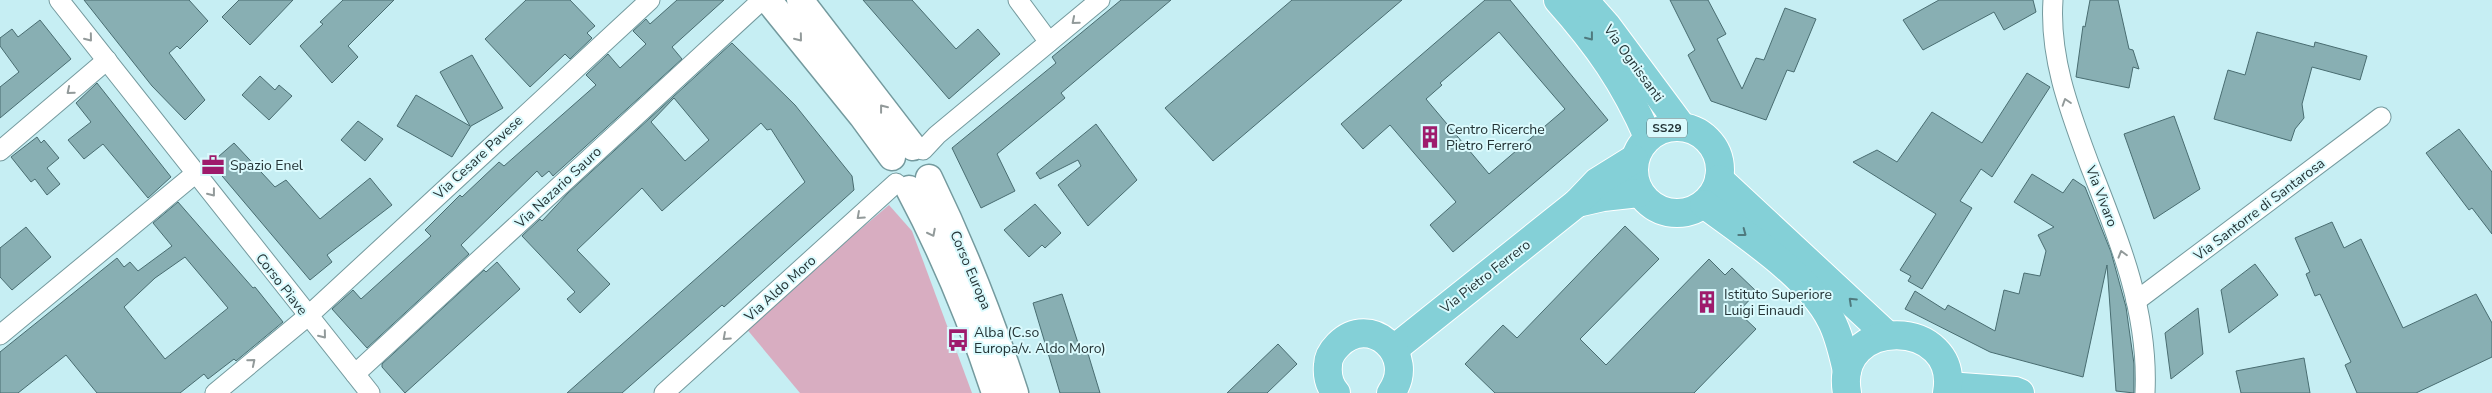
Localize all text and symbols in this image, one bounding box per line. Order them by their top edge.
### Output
one-way arrow [1071,15,1080,24]
street label: Via Ognissanti [1599,20,1668,106]
one-way arrow [1584,31,1593,41]
one-way arrow [84,32,92,41]
one-way arrow [794,32,802,41]
one-way arrow [67,86,76,95]
one-way arrow [2062,98,2072,107]
one-way arrow [880,104,889,114]
street label: Via Cesare Pavese [429,111,527,204]
road number: SS29 [1647,119,1687,138]
place label: Centro Ricerche Pietro Ferrero [1446,120,1545,155]
building icon: Centro Ricerche Pietro Ferrero [1417,124,1443,150]
street label: Via Nazario Sauro [510,142,606,233]
office icon: Spazio Enel [200,152,226,178]
street label: Via Santorre di Santarosa [2189,154,2329,266]
place label: Spazio Enel [230,156,304,175]
street label: Via Vivaro [2081,162,2122,230]
one-way arrow [206,187,214,196]
one-way arrow [856,210,865,219]
one-way arrow [926,227,936,236]
street label: Corso Europa [945,228,996,313]
one-way arrow [1737,228,1746,236]
street label: Via Pietro Ferrero [1435,235,1535,318]
street label: Corso Piave [251,249,312,319]
street label: Via Aldo Moro [740,251,820,326]
one-way arrow [2118,251,2128,259]
place label: Istituto Superiore Luigi Einaudi [1724,285,1832,320]
building icon: Istituto Superiore Luigi Einaudi [1694,289,1720,315]
one-way arrow [1848,298,1857,307]
place label: Alba (C.so Europa/v. Aldo Moro) [974,323,1106,358]
bus stop icon: Alba (C.so Europa/v. Aldo Moro) [945,327,971,353]
one-way arrow [317,329,326,338]
one-way arrow [723,331,732,340]
one-way arrow [247,358,256,367]

